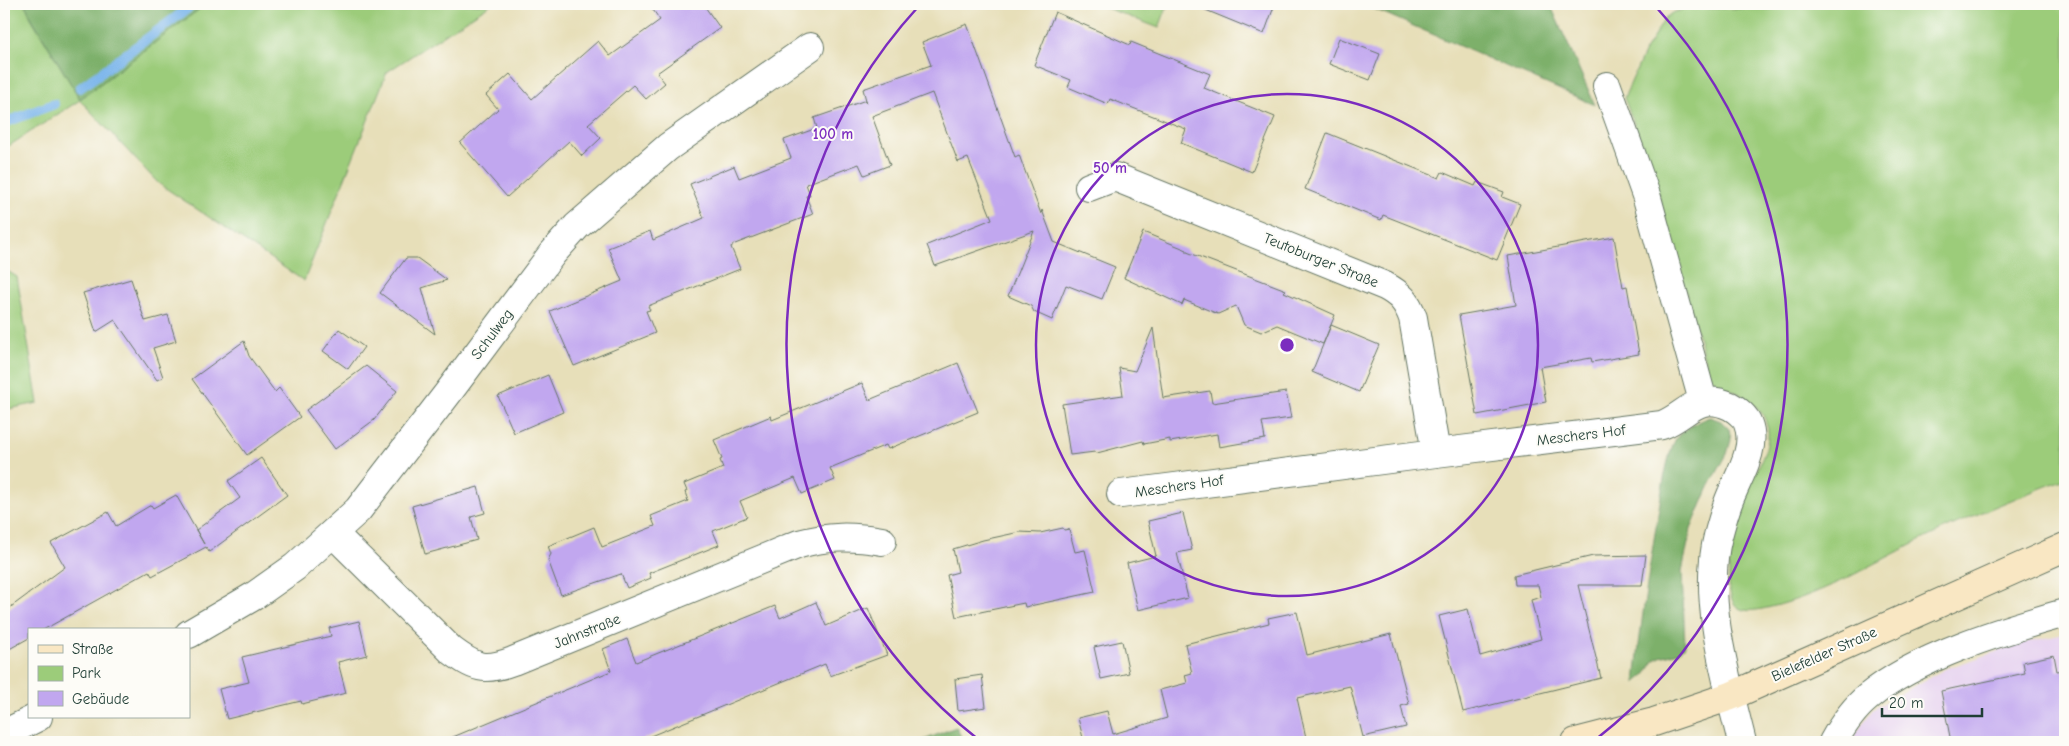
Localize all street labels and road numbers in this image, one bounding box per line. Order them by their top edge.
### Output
street label: Teutoburger Straße [1261,229,1382,291]
street label: Schulweg [467,305,517,363]
street label: Meschers Hof [1536,421,1627,449]
street label: Meschers Hof [1134,471,1225,501]
street label: Jahnstraße [551,609,623,653]
street label: Bielefelder Straße [1768,622,1880,685]

